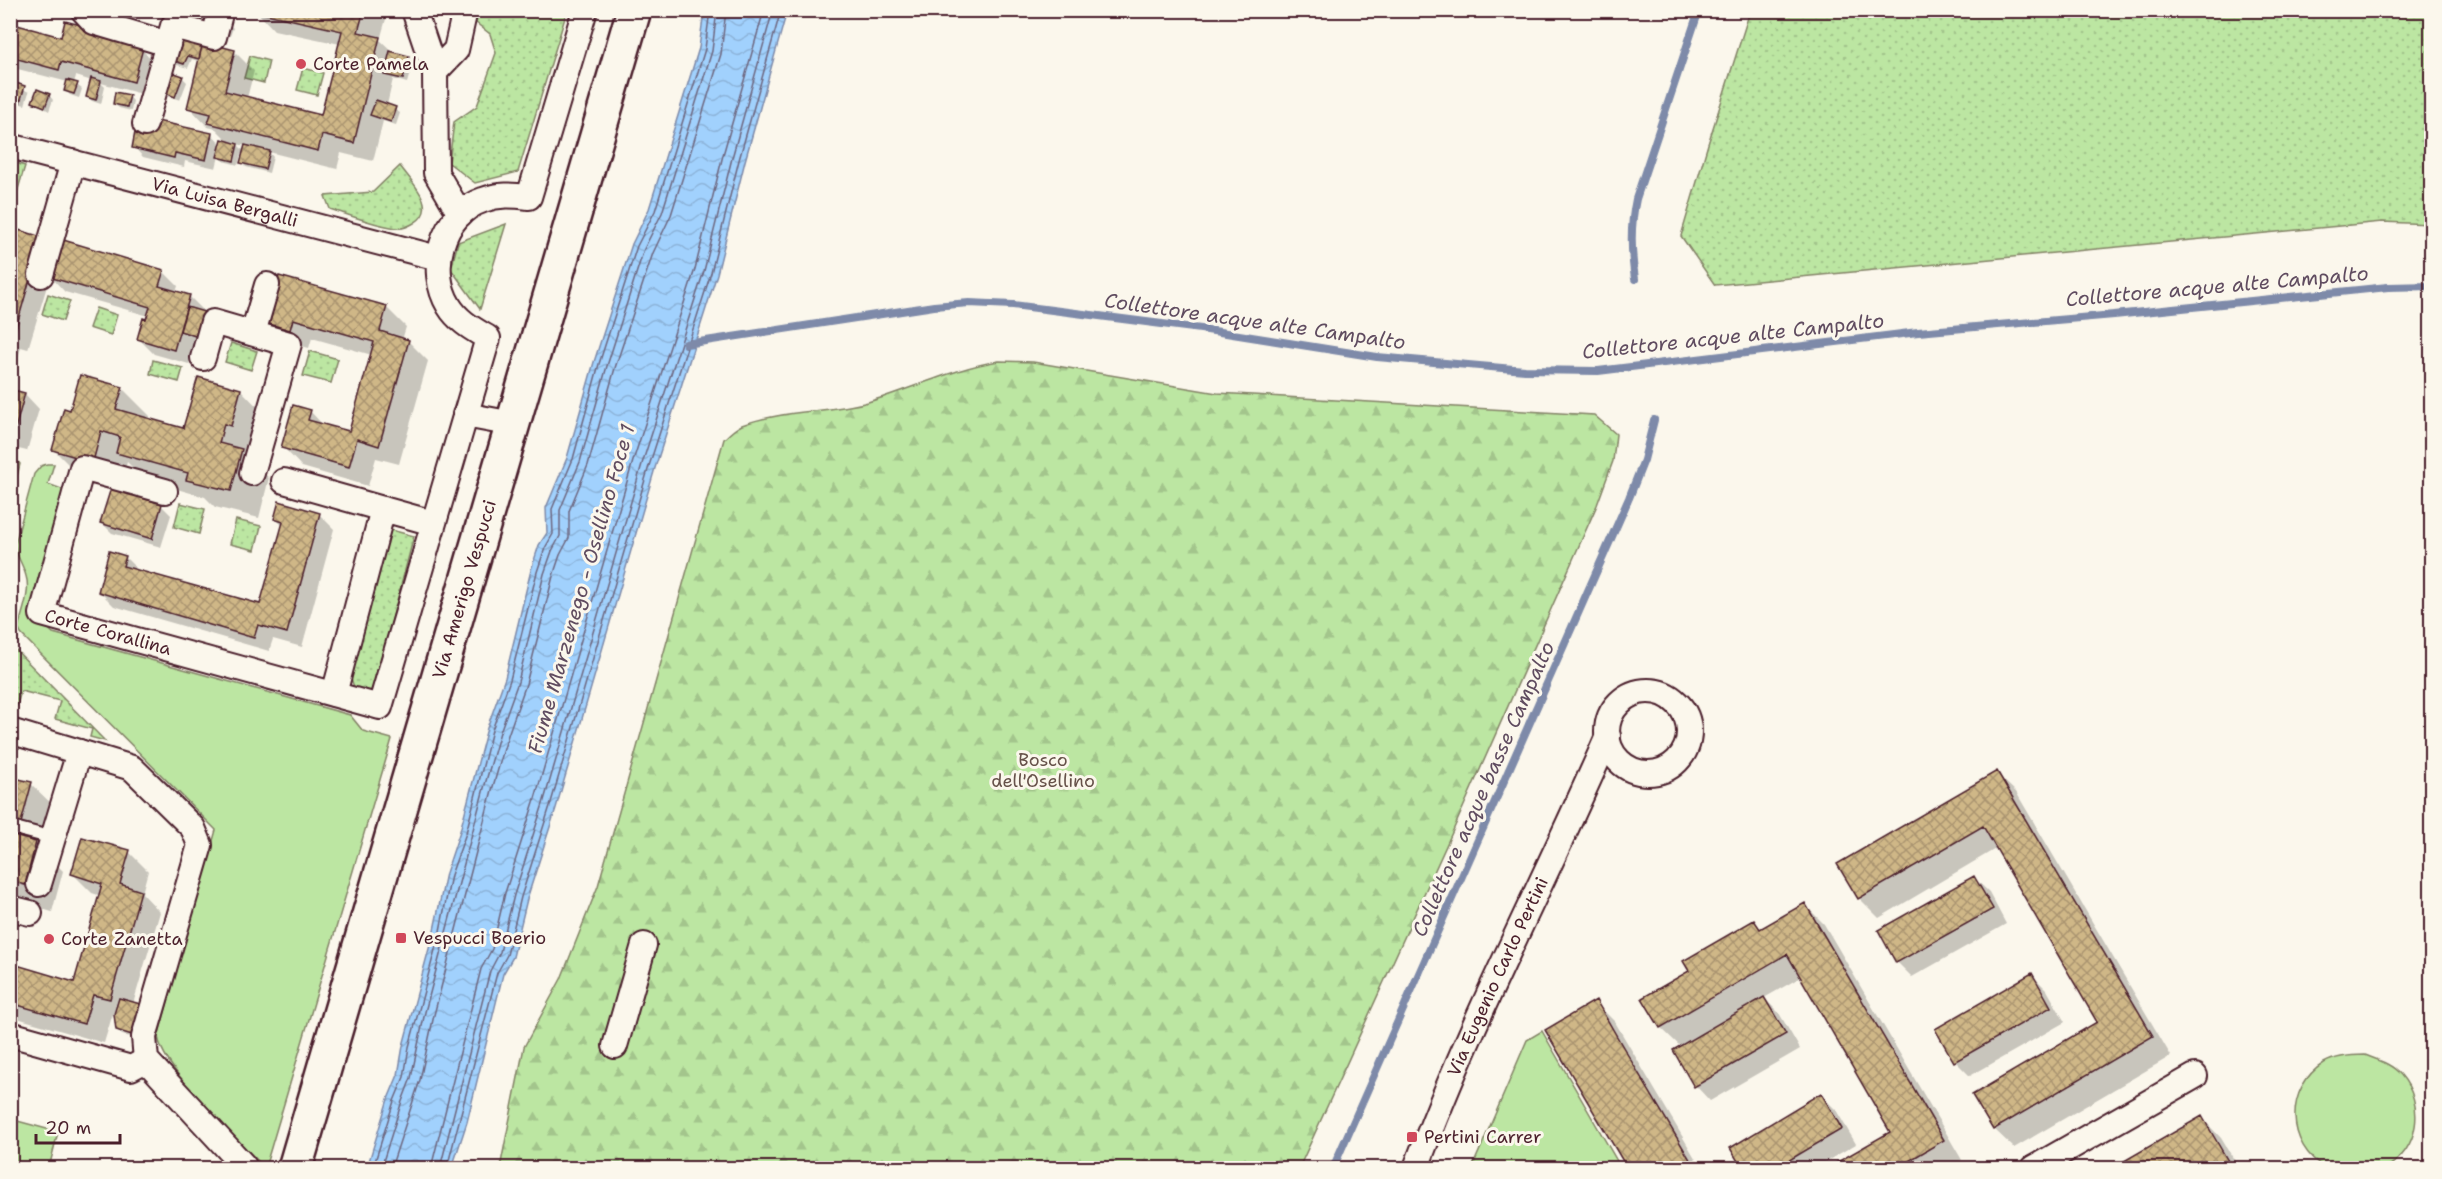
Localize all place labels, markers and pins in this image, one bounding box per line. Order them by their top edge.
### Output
place label: Corte Pamela [313,52,429,76]
marker: Corte Pamela [294,57,308,71]
place label: Vespucci Boerio [413,926,546,950]
place label: Corte Zanetta [61,927,183,951]
marker: Vespucci Boerio [394,931,408,945]
marker: Corte Zanetta [42,932,56,946]
place label: Pertini Carrer [1424,1125,1541,1149]
marker: Pertini Carrer [1405,1130,1419,1144]

